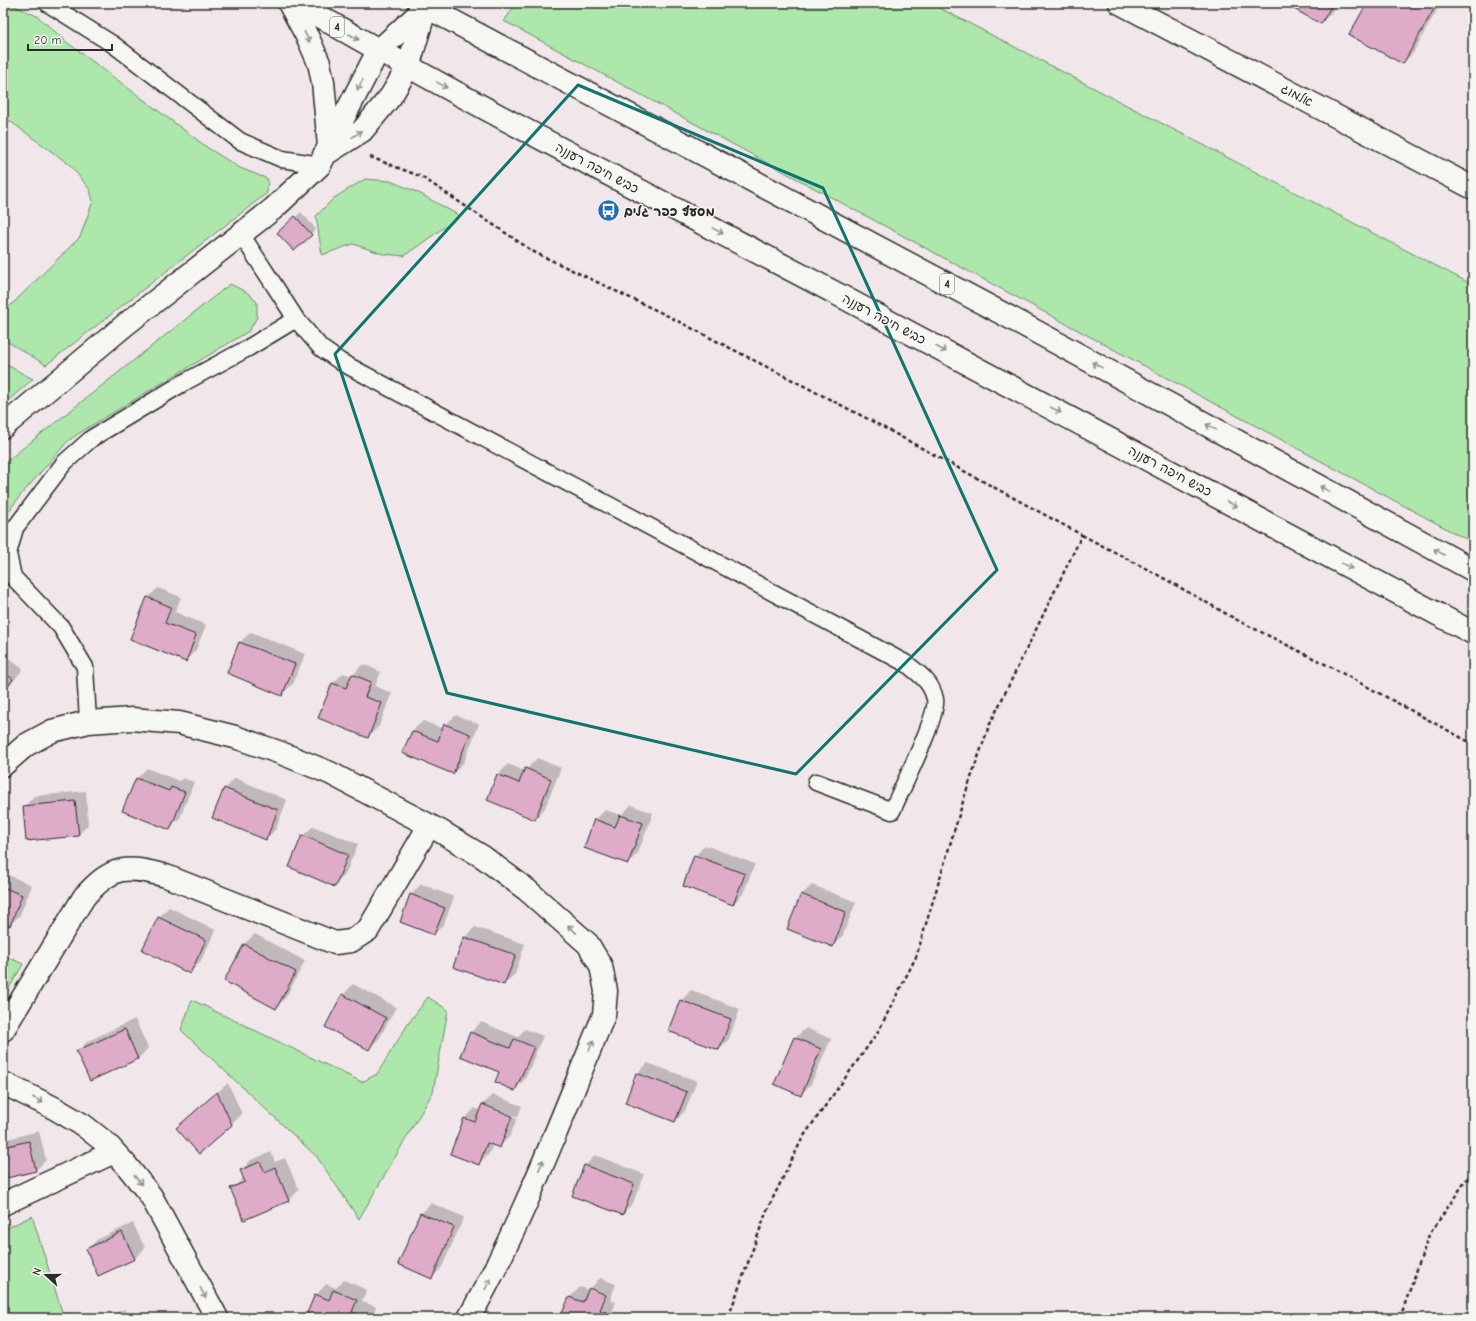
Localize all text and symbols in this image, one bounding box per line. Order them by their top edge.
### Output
road number: 4 [330,17,344,37]
scale bar [28,26,112,52]
one-way arrow [304,31,311,43]
text: 20 m [34,33,62,47]
one-way arrow [348,33,360,41]
one-way arrow [356,79,363,91]
street label: אלמוג [1279,80,1315,110]
one-way arrow [436,82,448,90]
one-way arrow [351,130,362,138]
street label: כביש חיפה רעננה [553,140,641,196]
bus stop icon: מסעף כפר גלים [596,198,622,224]
place label: מסעף כפר גלים [624,204,715,219]
one-way arrow [712,228,724,235]
road number: 4 [940,274,954,294]
street label: כביש חיפה רעננה [840,291,928,347]
one-way arrow [935,346,947,353]
one-way arrow [1091,360,1103,368]
one-way arrow [1050,407,1062,415]
one-way arrow [1205,423,1217,430]
street label: כביש חיפה רעננה [1126,443,1214,499]
one-way arrow [1319,485,1331,493]
one-way arrow [1226,501,1238,509]
one-way arrow [1433,547,1445,555]
one-way arrow [1341,562,1353,570]
one-way arrow [568,925,578,934]
one-way arrow [588,1040,596,1052]
one-way arrow [32,1097,44,1104]
one-way arrow [538,1160,546,1172]
one-way arrow [134,1175,143,1186]
north arrow [26,1255,66,1295]
text: N [30,1266,44,1277]
one-way arrow [485,1278,492,1290]
one-way arrow [200,1287,207,1299]

